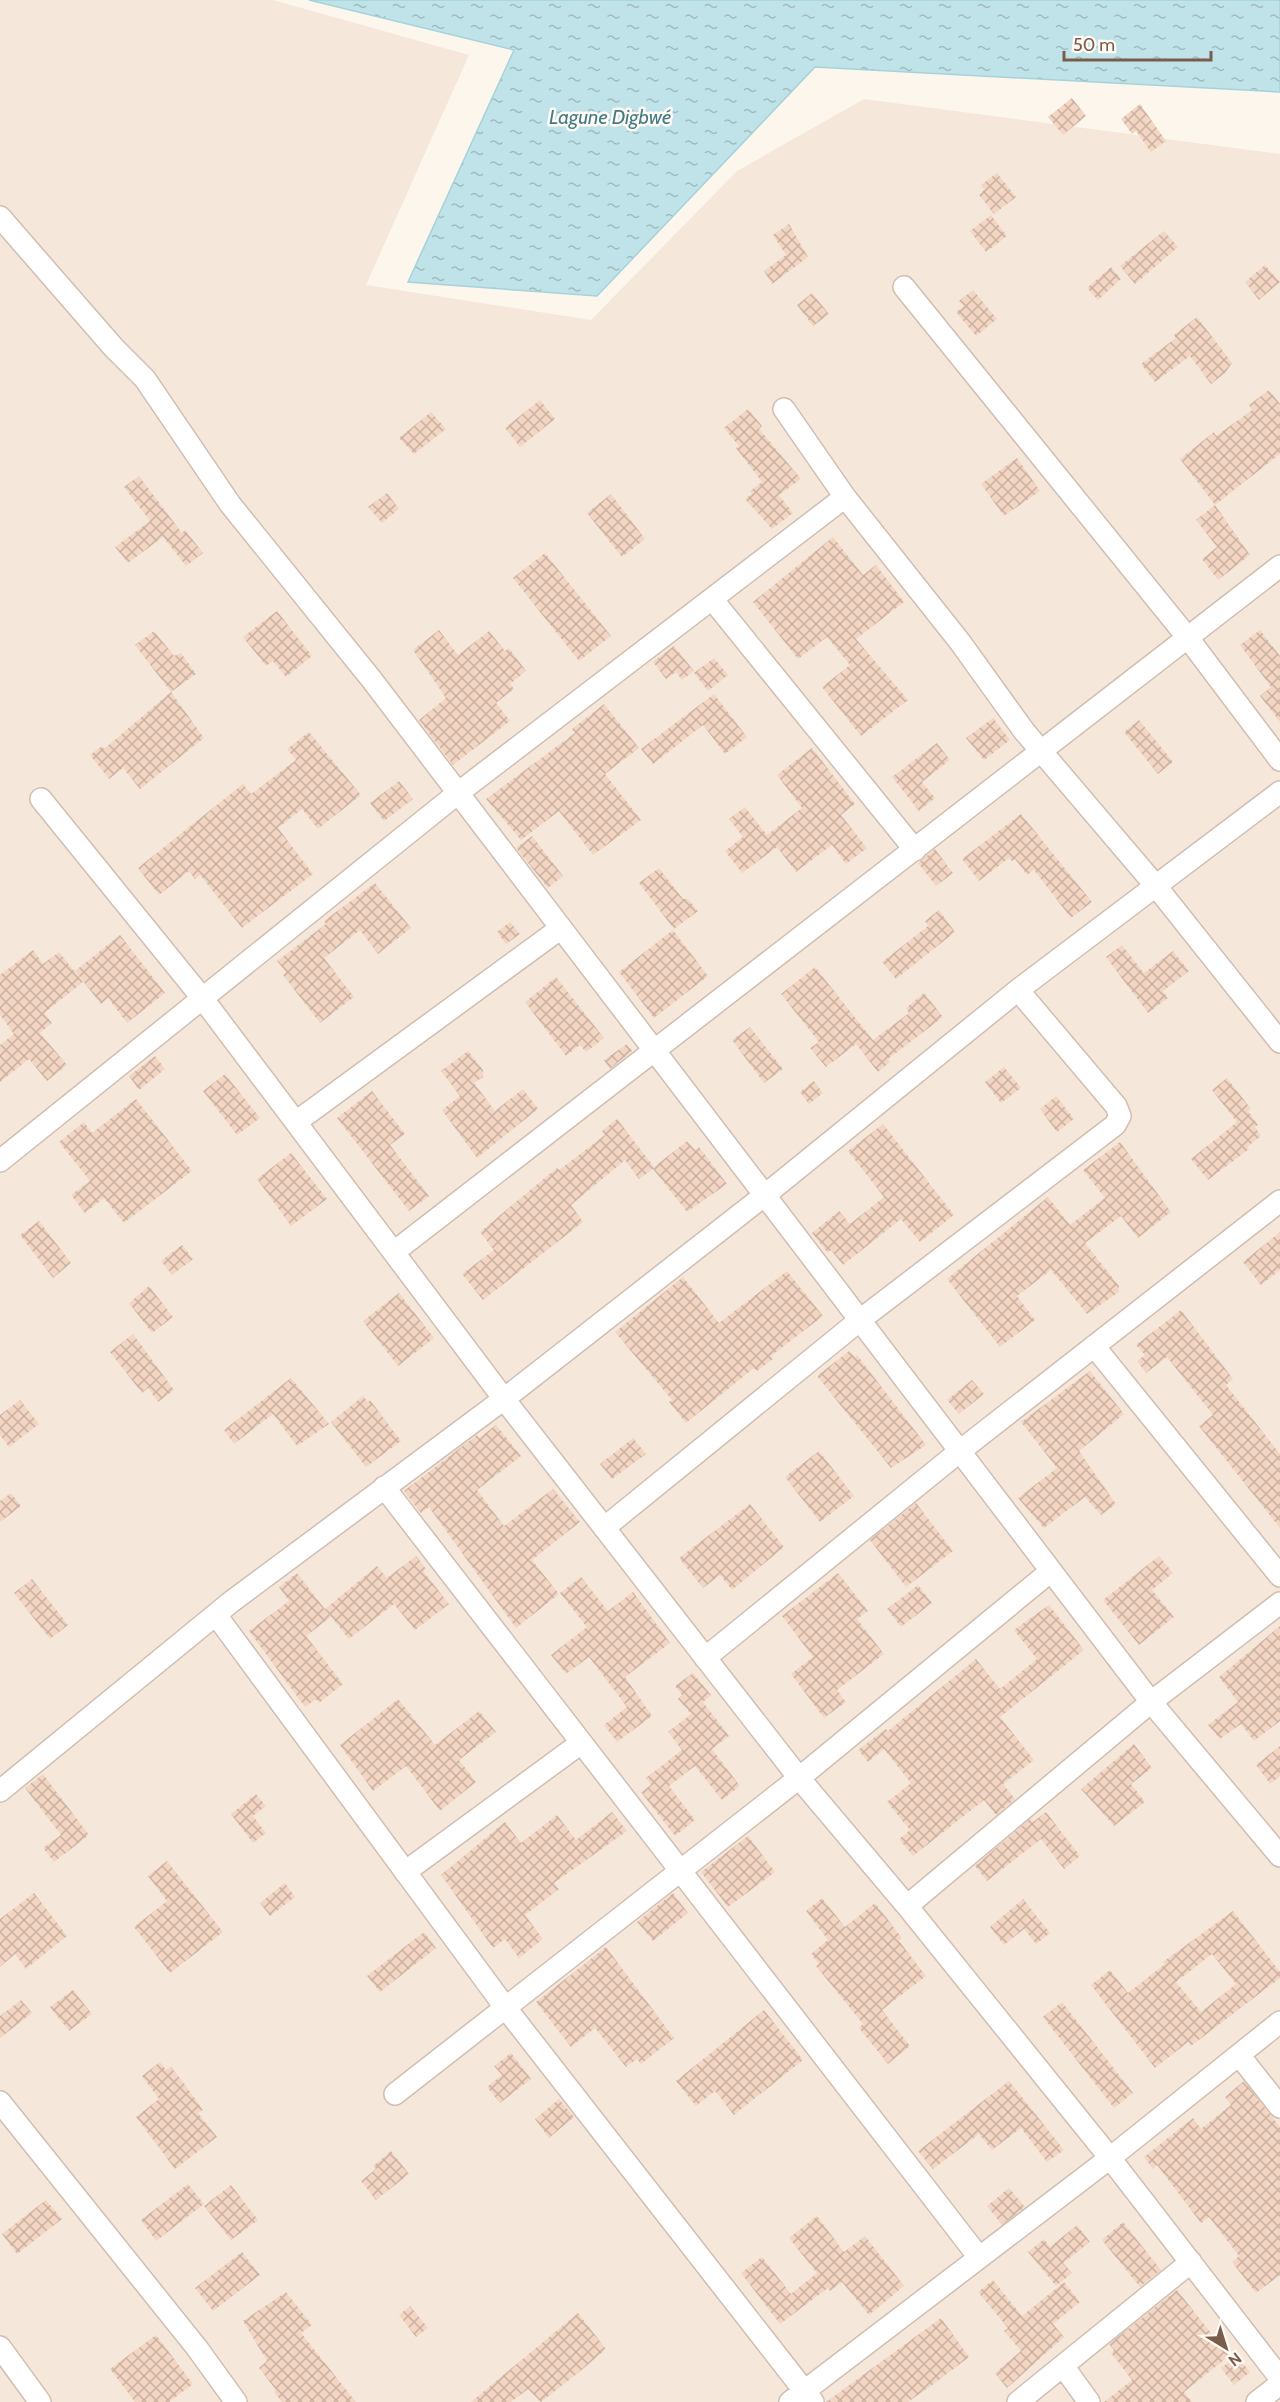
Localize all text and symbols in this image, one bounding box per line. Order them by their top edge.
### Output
scale bar [1064,24,1211,62]
text: 50 m [1073,34,1115,56]
water label: Lagune Digbwé [549,105,671,129]
north arrow [1196,2318,1256,2378]
text: N [1225,2348,1245,2370]

